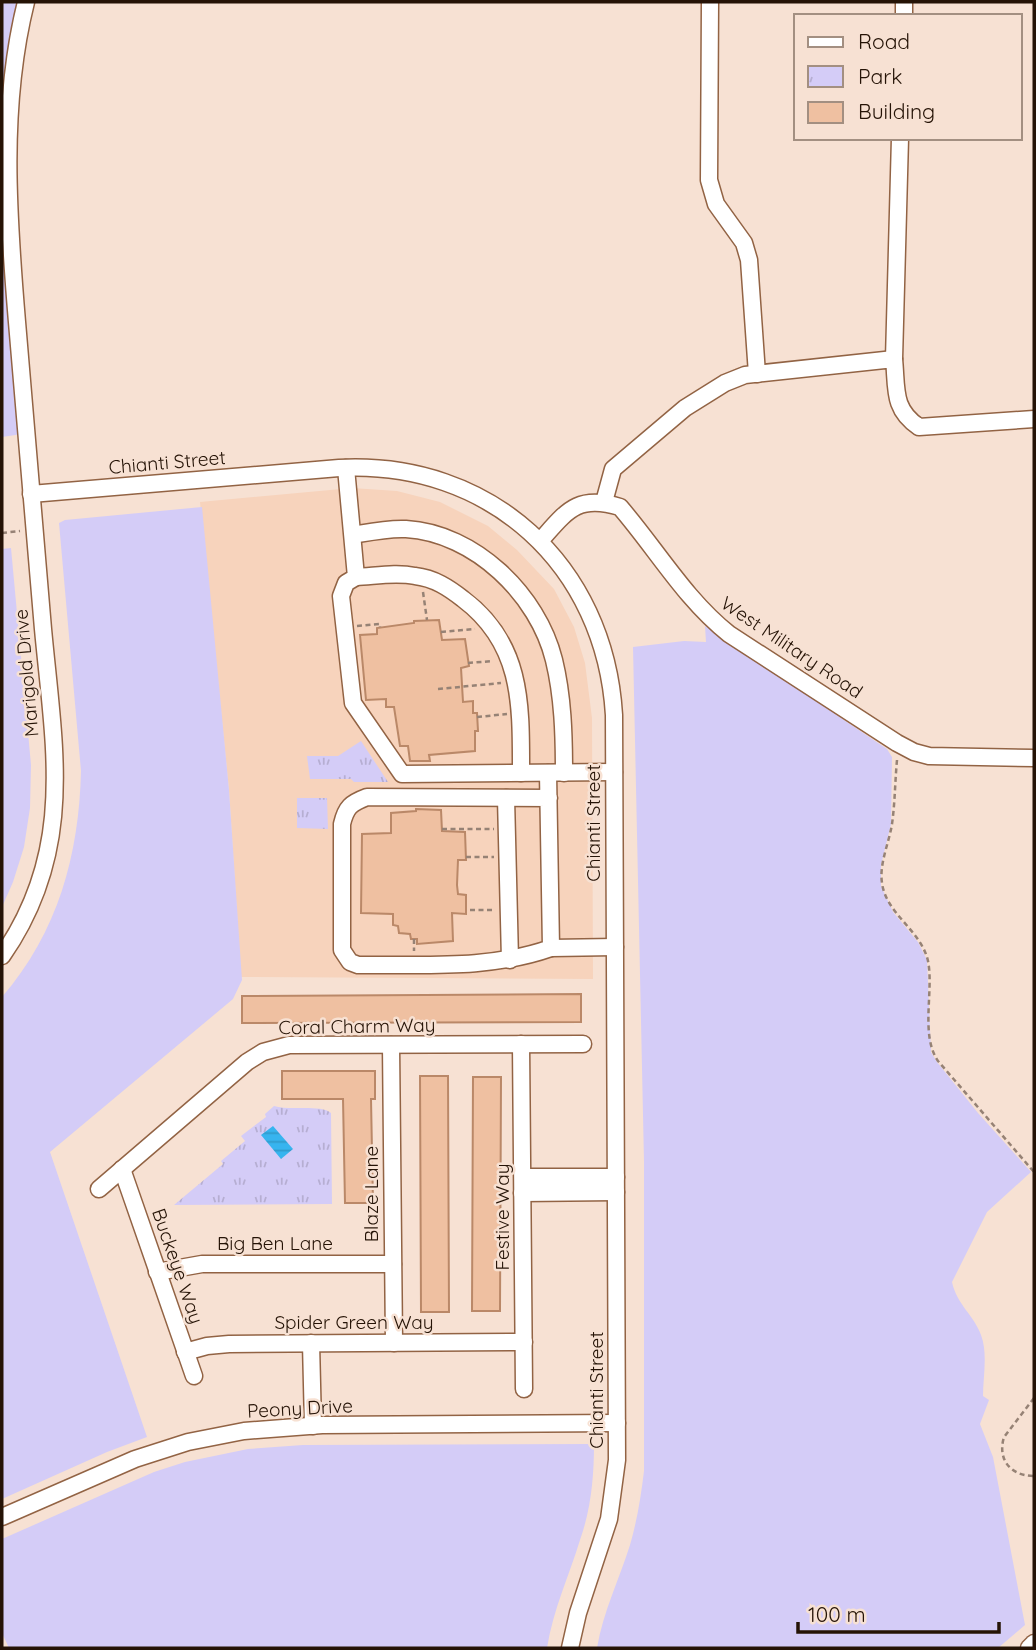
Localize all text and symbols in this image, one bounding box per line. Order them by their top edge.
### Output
legend [794,14,1022,140]
text: Road [858,28,910,54]
text: Park [858,63,902,89]
text: Building [858,98,935,124]
street label: Chianti Street [107,445,227,479]
street label: West Military Road [716,591,868,703]
street label: Marigold Drive [8,608,44,738]
street label: Chianti Street [581,764,605,882]
street label: Coral Charm Way [278,1013,436,1039]
street label: Blaze Lane [359,1146,383,1242]
street label: Festive Way [490,1164,514,1271]
street label: Buckeye Way [147,1205,209,1327]
street label: Big Ben Lane [217,1231,333,1255]
street label: Spider Green Way [274,1310,434,1334]
street label: Chianti Street [584,1331,608,1449]
street label: Peony Drive [246,1393,354,1423]
scale bar [798,1590,999,1634]
text: 100 m [808,1601,866,1627]

